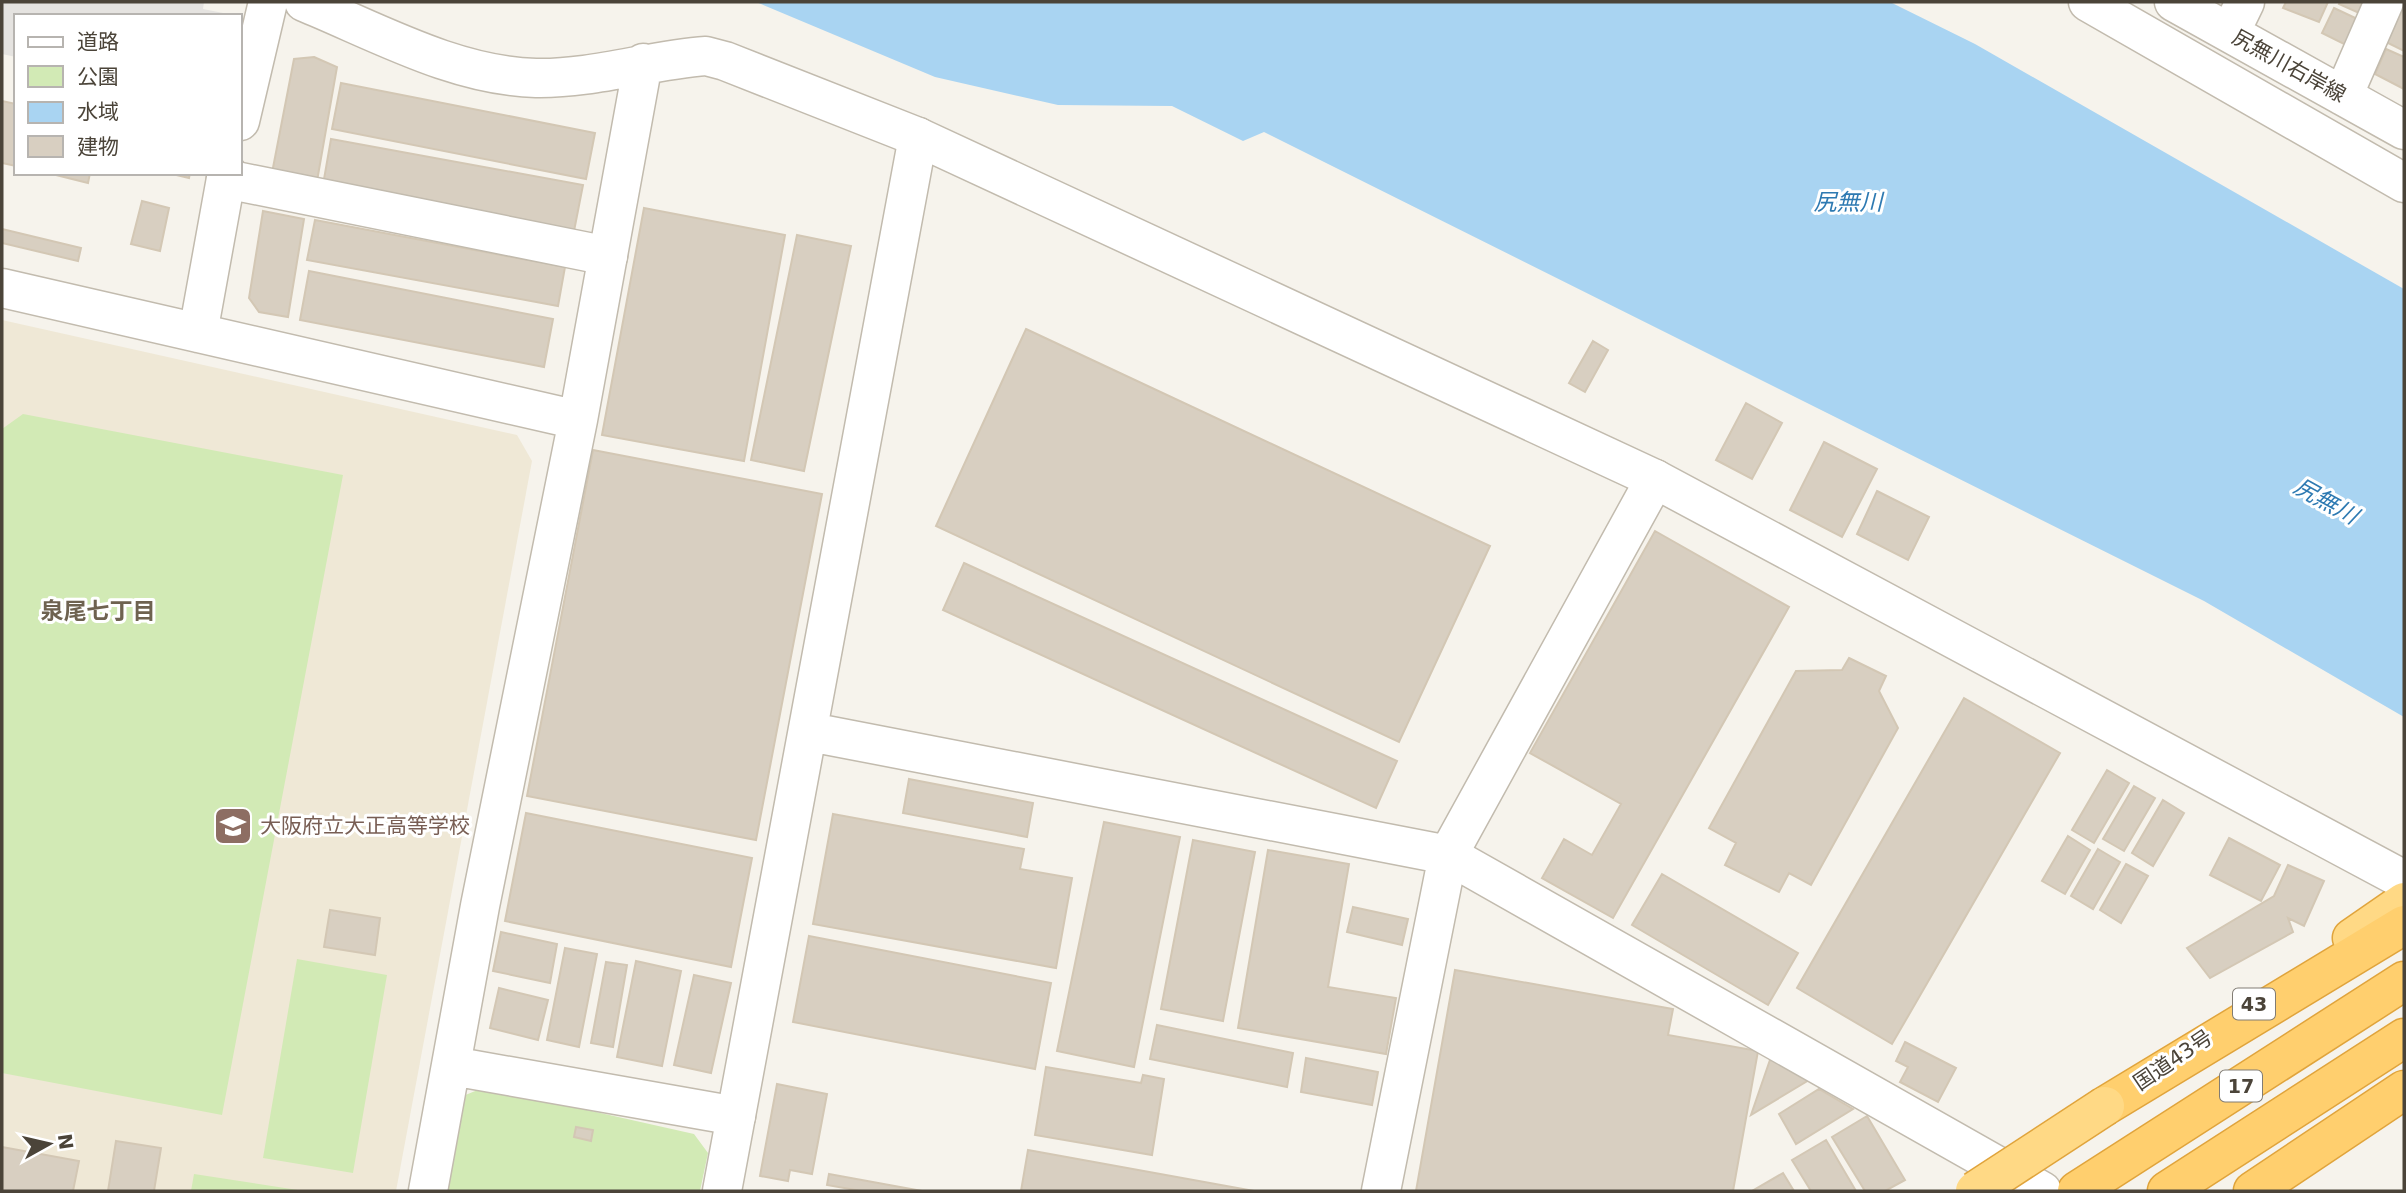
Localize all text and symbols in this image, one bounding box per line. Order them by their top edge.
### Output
legend [14,14,242,175]
street label: 尻無川右岸線 [2228,25,2350,107]
text: 道路 [77,30,119,54]
text: 公園 [77,65,119,89]
text: 水域 [77,100,119,124]
text: 建物 [77,135,119,159]
water label: 尻無川 [1814,189,1886,215]
water label: 尻無川 [2290,473,2365,531]
district label: 泉尾七丁目 [41,598,156,624]
school or university icon: 大阪府立大正高等学校 [212,805,254,847]
place label: 大阪府立大正高等学校 [260,814,470,838]
road number: 43 [2233,988,2275,1020]
street label: 国道43号 [2129,1025,2217,1095]
road number: 17 [2220,1070,2262,1102]
north arrow [14,1109,84,1179]
text: N [54,1132,78,1151]

